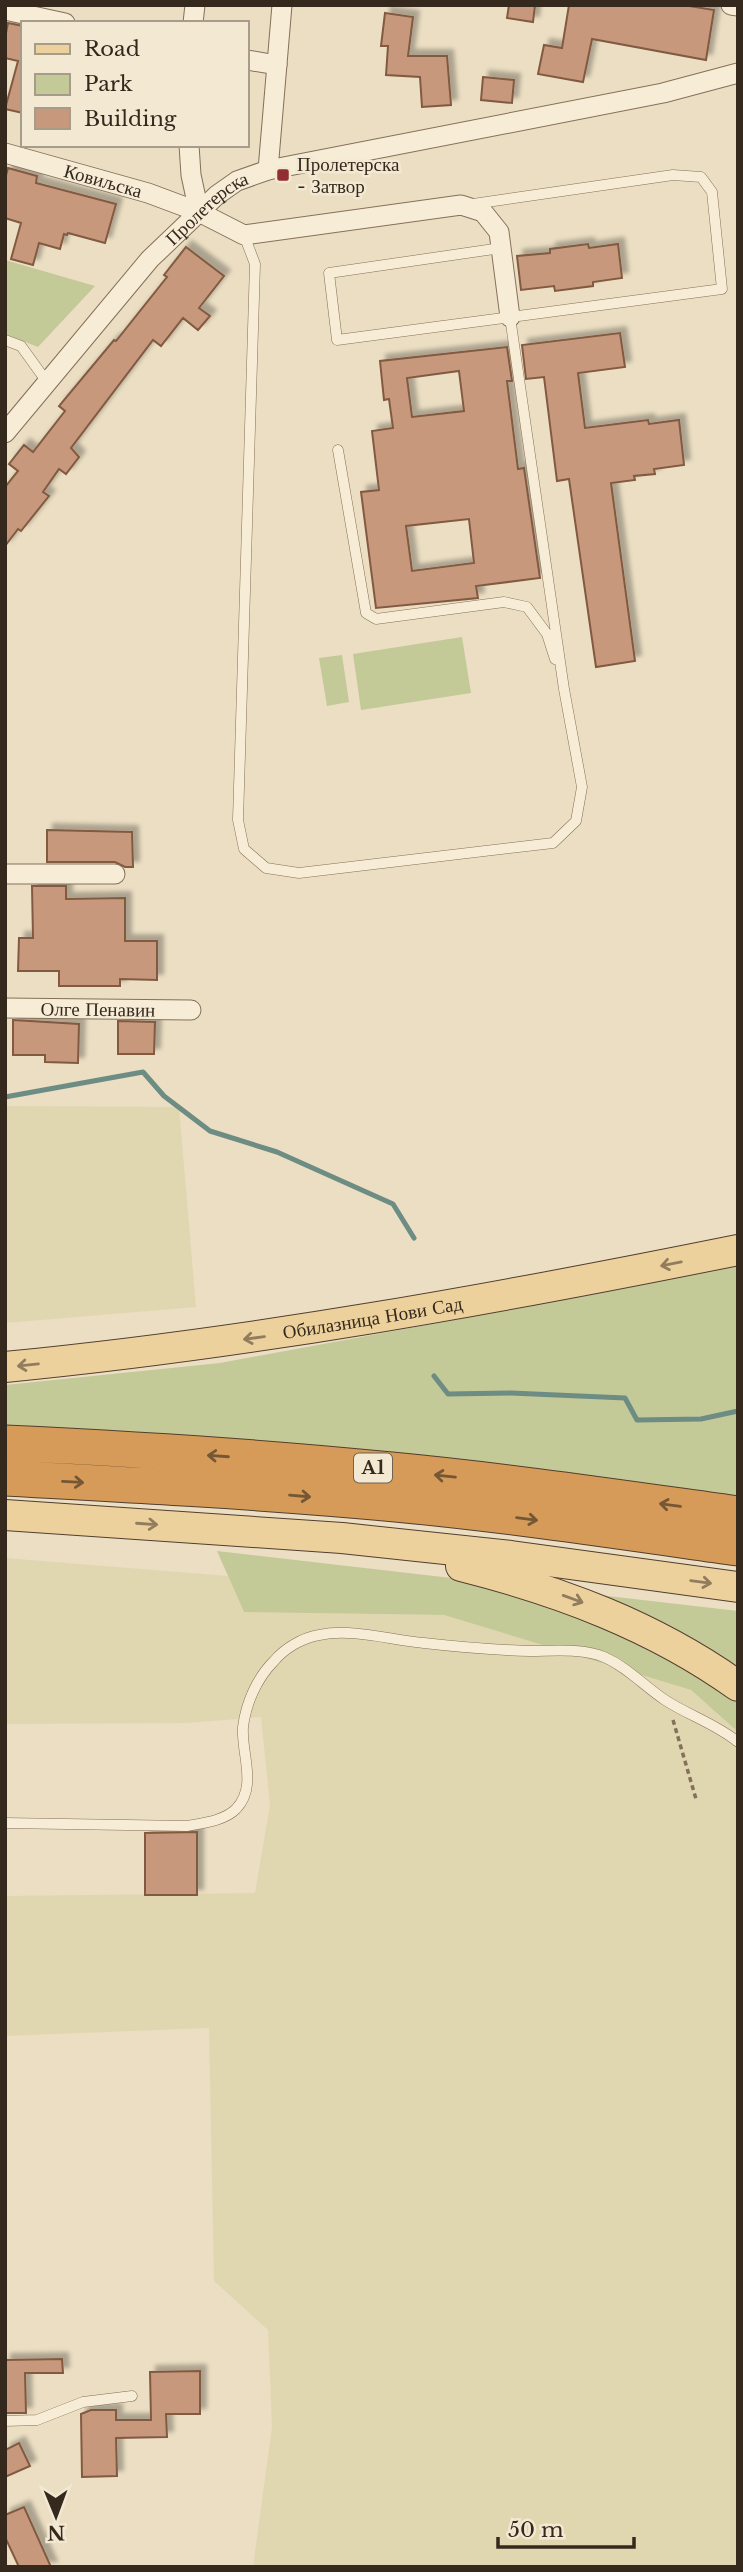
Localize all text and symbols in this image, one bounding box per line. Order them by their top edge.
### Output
legend [21,21,248,147]
text: Road [84,36,140,62]
text: Park [84,71,133,97]
text: Building [84,106,177,132]
place label: Пролетерска - Затвор [297,153,400,198]
street label: Ковиљска [61,159,145,203]
street label: Пролетерска [161,167,252,250]
marker: Пролетерска - Затвор [275,167,291,183]
street label: Олге Пенавин [40,997,155,1022]
one-way arrow [660,1257,683,1271]
street label: Обилазница Нови Сад [281,1292,465,1344]
one-way arrow [243,1331,266,1344]
one-way arrow [17,1359,40,1372]
one-way arrow [207,1449,230,1462]
road number: A1 [354,1454,392,1483]
one-way arrow [434,1469,456,1482]
one-way arrow [62,1475,85,1488]
one-way arrow [289,1490,311,1503]
one-way arrow [659,1498,682,1511]
one-way arrow [515,1513,538,1526]
one-way arrow [135,1518,158,1531]
one-way arrow [689,1576,712,1589]
one-way arrow [562,1594,584,1607]
north arrow [21,2481,91,2551]
scale bar [498,2506,634,2550]
text: 50 m [508,2517,564,2543]
text: N [47,2521,65,2544]

